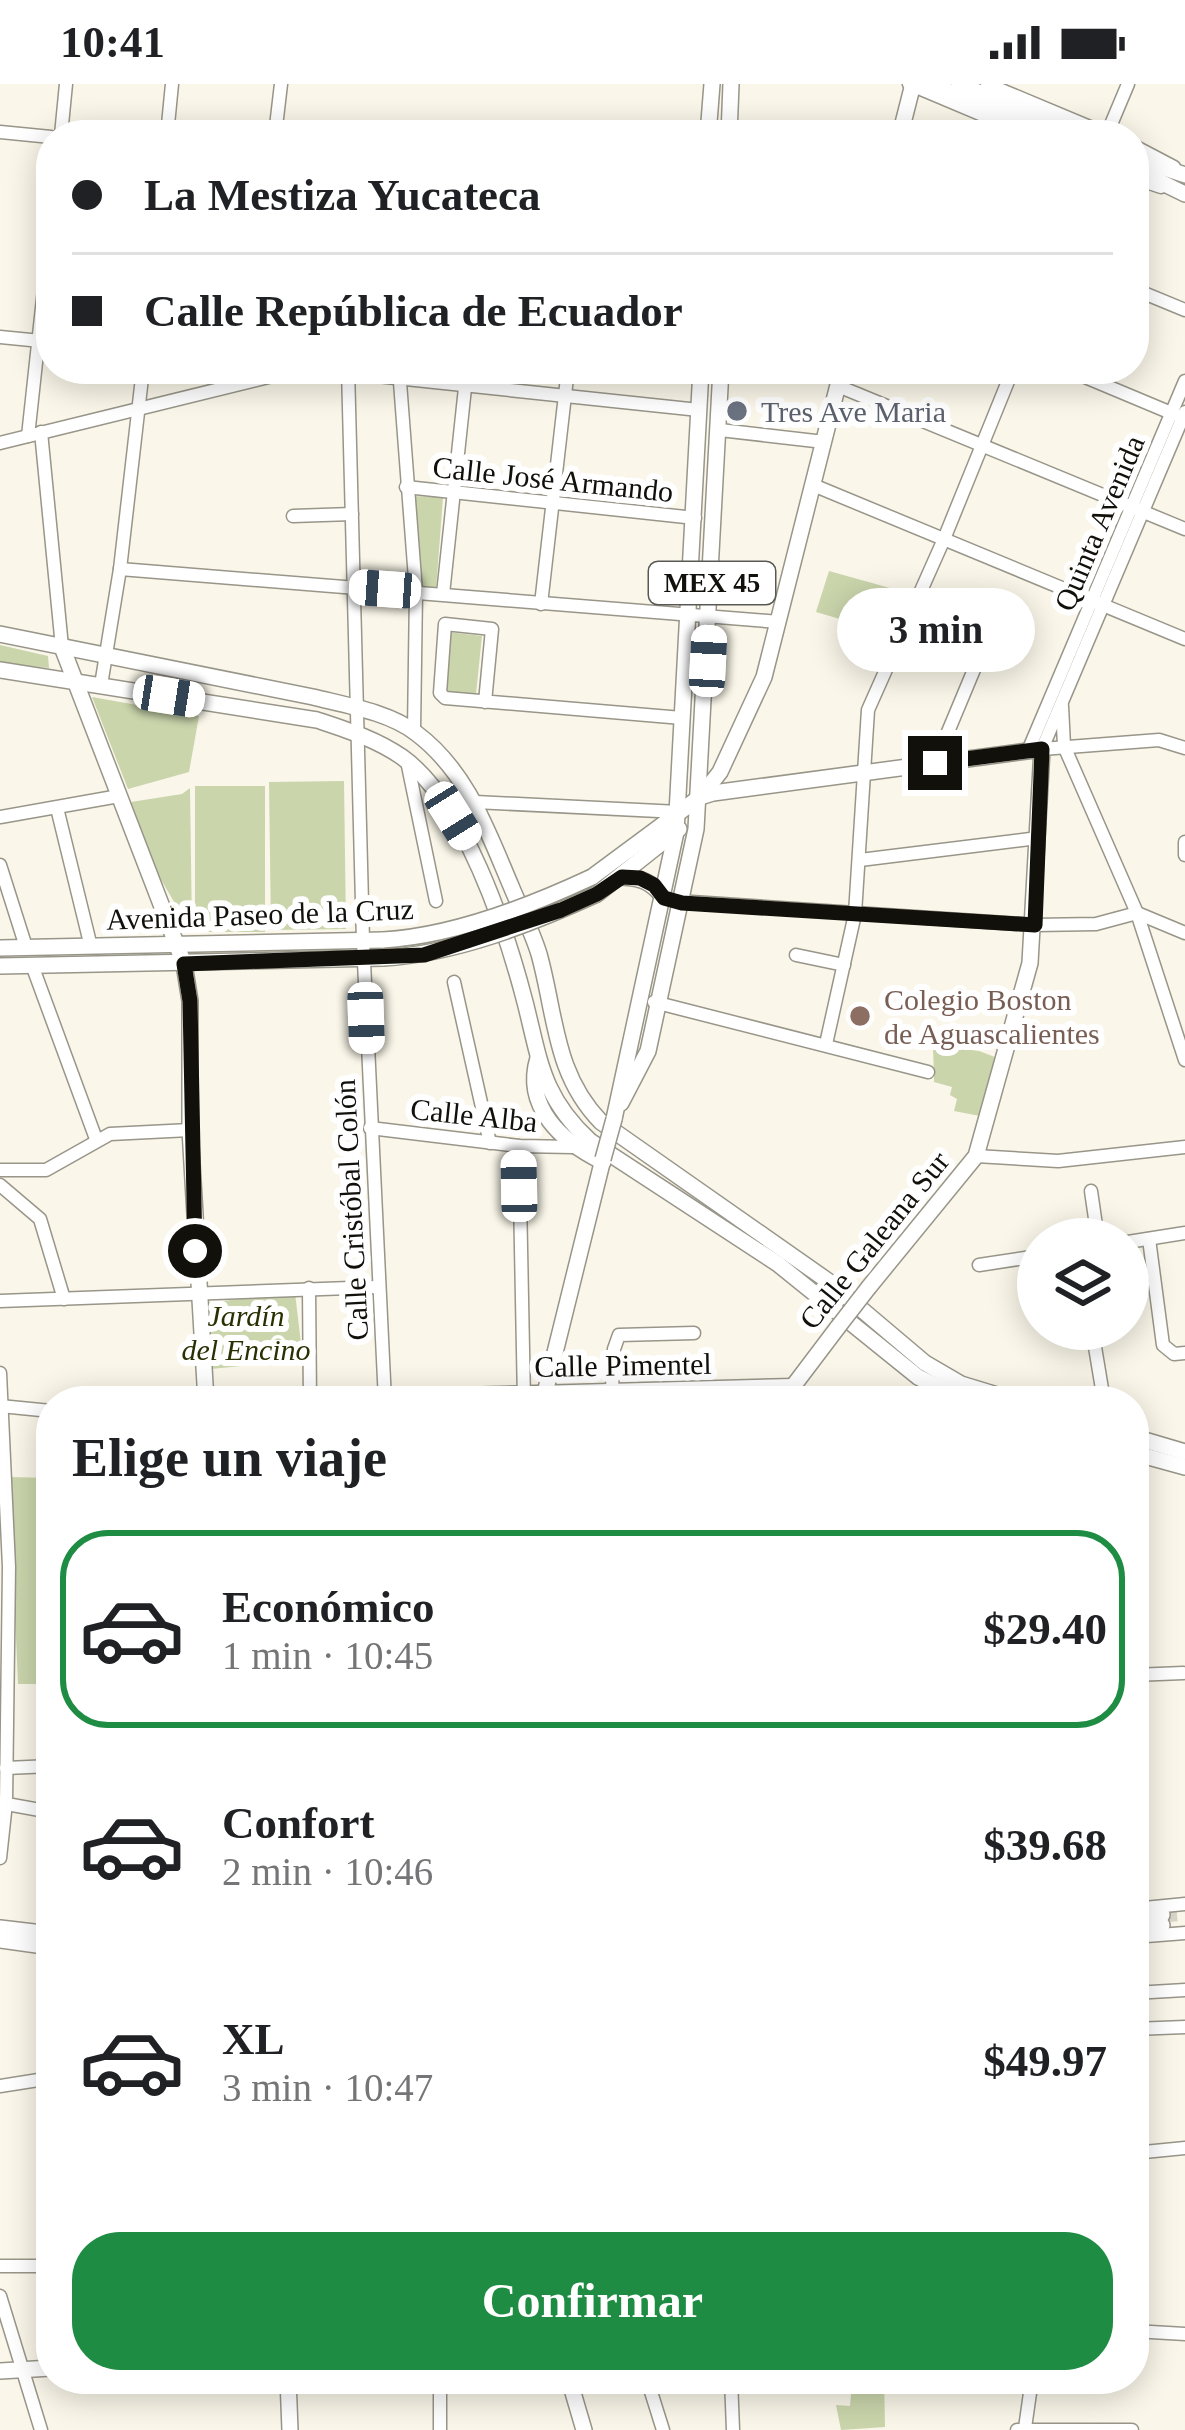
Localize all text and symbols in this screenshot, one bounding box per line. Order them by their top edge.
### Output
text: 10:41 [60,17,165,67]
text: La Mestiza Yucateca [144,170,541,220]
text: Calle República de Ecuador [144,286,683,336]
place label: Tres Ave Maria [761,395,946,428]
marker: Tres Ave Maria [724,398,750,424]
street label: Quinta Avenida [1047,431,1151,615]
street label: Calle José Armando [431,450,675,508]
road number: MEX 45 [649,562,775,604]
car [348,569,422,609]
callout: 3 min [836,589,1034,673]
text: 3 min [889,608,983,651]
car [688,624,728,698]
car [131,673,207,719]
route end [908,736,962,790]
car [419,776,487,856]
street label: Avenida Paseo de la Cruz [106,892,414,936]
car [347,981,385,1055]
place label: Colegio Boston de Aguascalientes [884,983,1100,1050]
marker: Colegio Boston de Aguascalientes [847,1003,873,1029]
street label: Calle Cristóbal Colón [328,1078,374,1342]
street label: Calle Alba [409,1092,539,1138]
street label: Calle Galeana Sur [793,1145,956,1335]
car [500,1150,538,1222]
map controls [1017,1218,1149,1350]
button: layers [1017,1218,1149,1350]
route start [168,1224,222,1278]
park label: Jardín del Encino [181,1299,311,1366]
street label: Calle Pimentel [534,1347,712,1383]
text: Elige un viaje [72,1428,387,1488]
icon: car [78,1575,186,1683]
text: Económico [222,1582,434,1632]
text: $29.40 [983,1604,1107,1654]
text: 1 min · 10:45 [222,1634,433,1677]
icon: car [78,1791,186,1899]
text: Confort [222,1798,374,1848]
text: $39.68 [983,1820,1107,1870]
text: 2 min · 10:46 [222,1850,433,1893]
icon: car [78,2007,186,2115]
text: XL [222,2014,285,2064]
text: $49.97 [983,2036,1107,2086]
text: 3 min · 10:47 [222,2066,433,2109]
button: Confirmar [72,2232,1113,2370]

